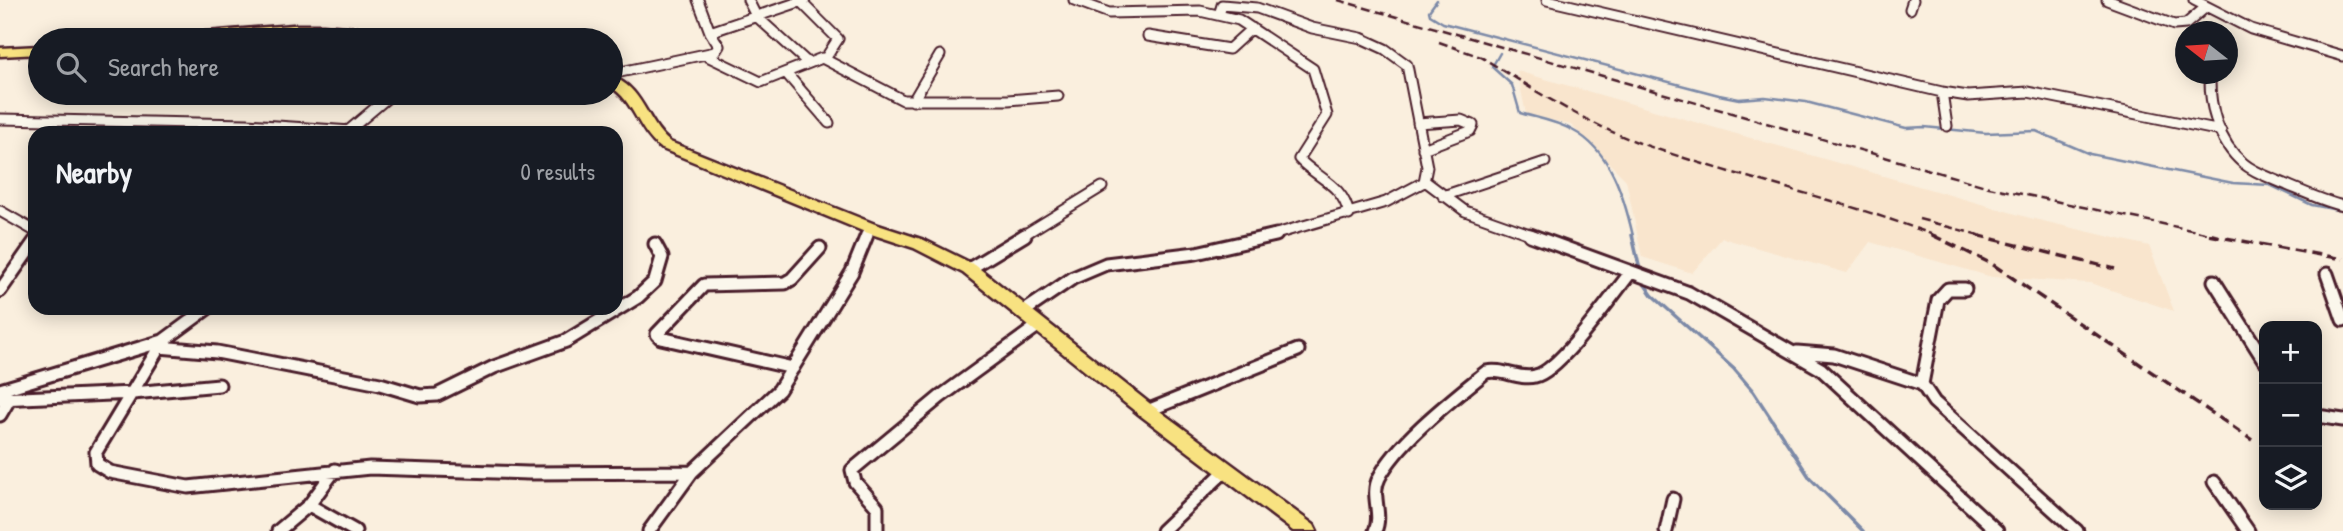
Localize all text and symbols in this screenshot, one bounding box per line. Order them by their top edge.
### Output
north arrow [2175,21,2238,84]
search box [28,28,623,105]
icon: search [52,48,90,86]
text: Search here [108,49,219,84]
text: Nearby [56,152,132,192]
text: 0 results [520,156,595,187]
map controls [2259,321,2322,510]
button: + [2259,321,2322,384]
button: − [2259,384,2322,447]
button: layers [2259,447,2322,510]

